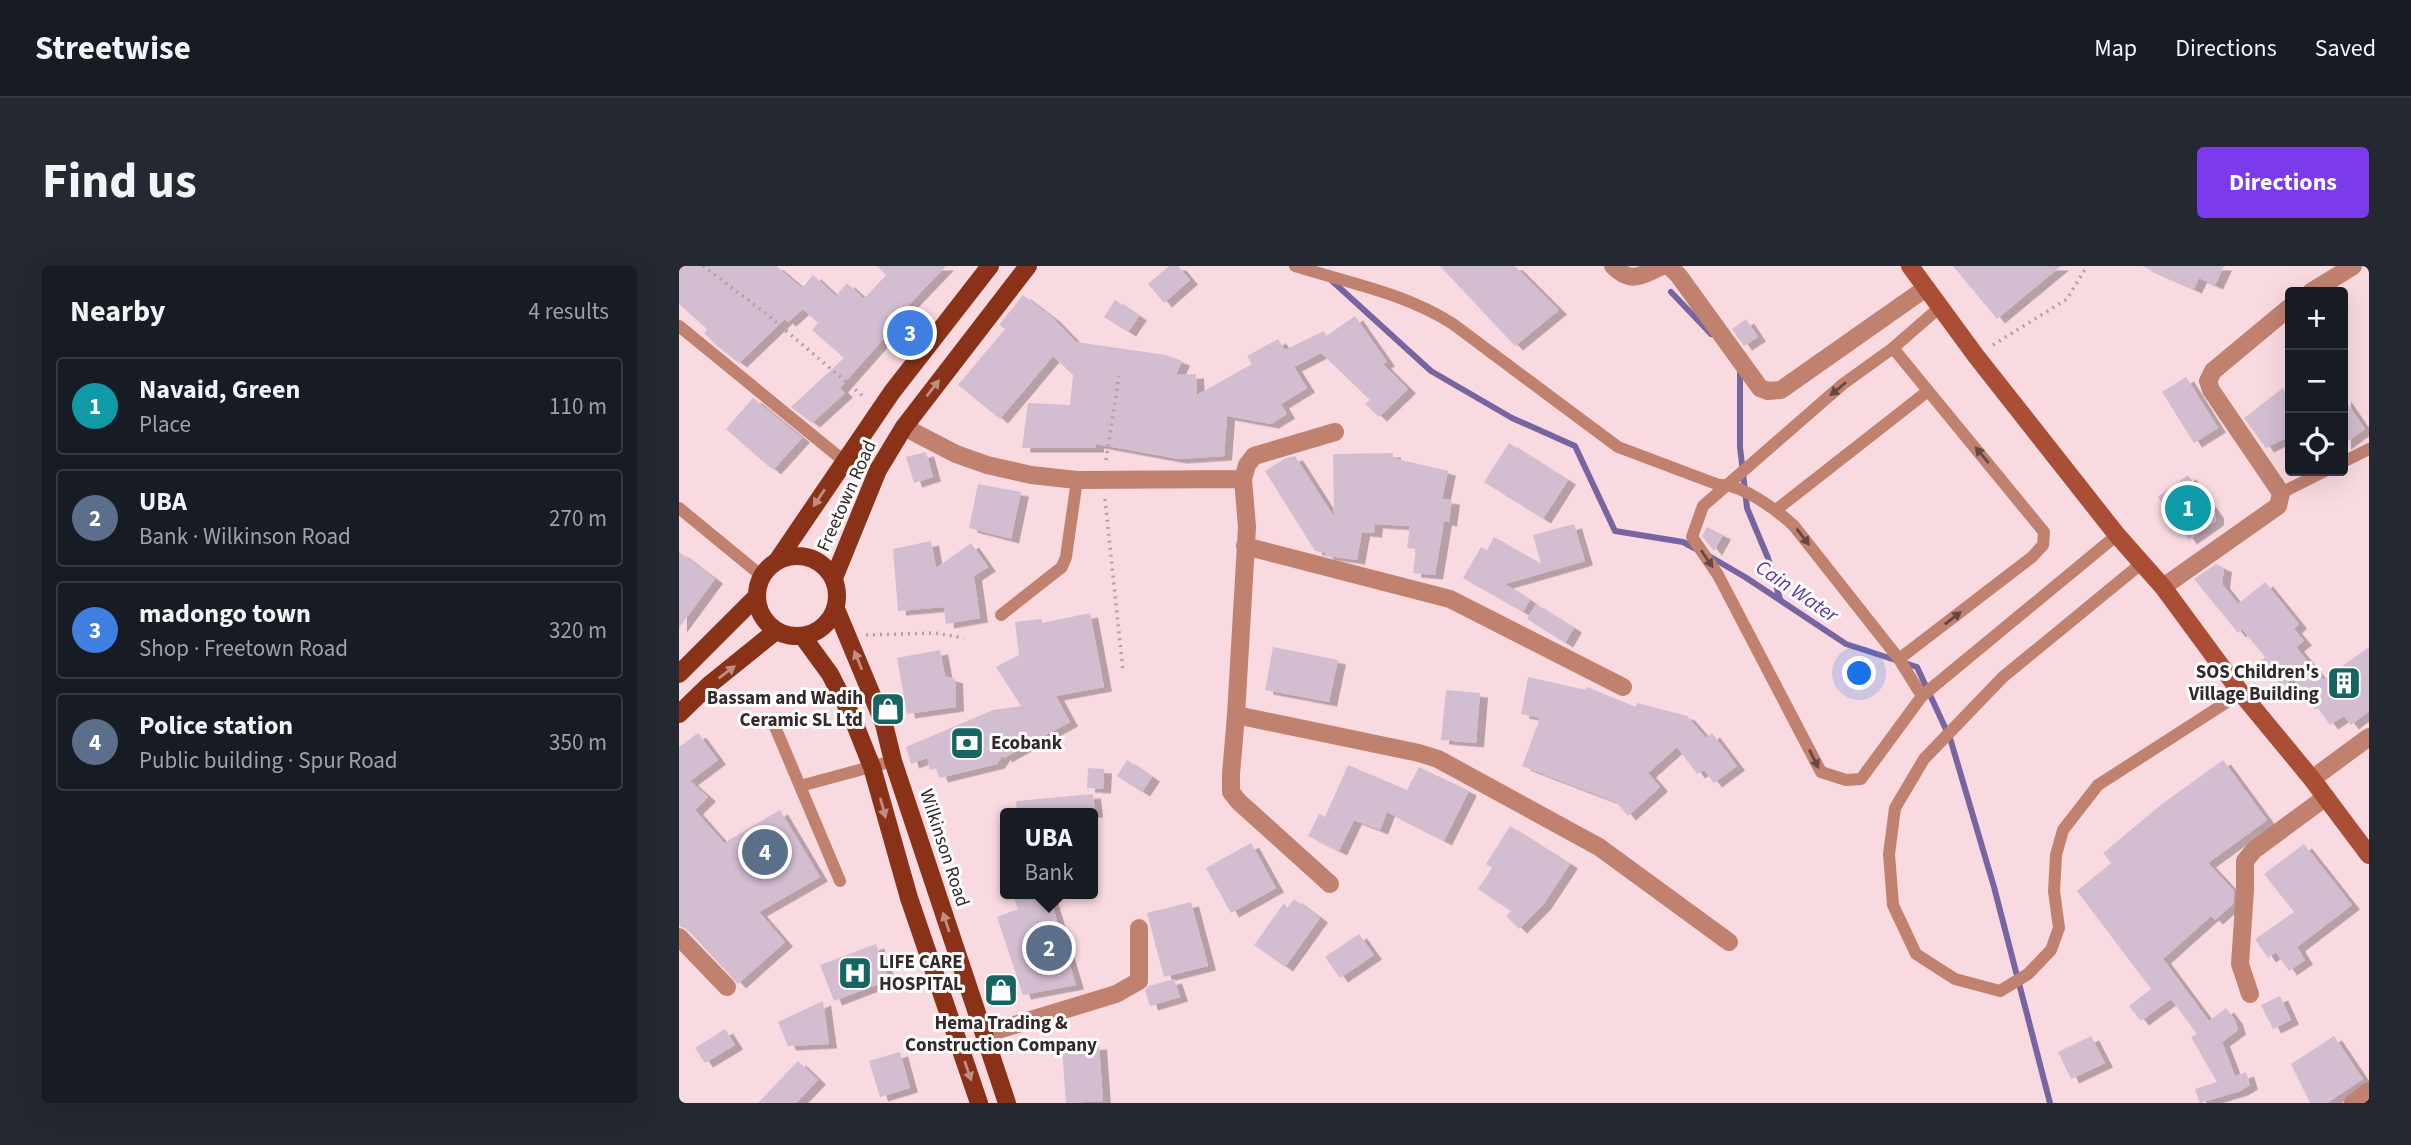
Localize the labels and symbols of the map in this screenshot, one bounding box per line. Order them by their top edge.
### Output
pin: 3 [887,307,933,359]
one-way arrow [926,380,941,398]
one-way arrow [1829,381,1846,396]
street label: Freetown Road [810,436,884,556]
one-way arrow [1974,446,1990,464]
pin: 1 [2165,482,2211,534]
one-way arrow [812,488,825,508]
one-way arrow [1796,528,1811,546]
one-way arrow [1700,550,1714,568]
water label: Cain Water [1750,552,1845,630]
one-way arrow [1944,611,1962,625]
one-way arrow [853,649,864,670]
your location [1842,656,1876,690]
place label: SOS Children's Village Building [2188,659,2319,708]
building icon: SOS Children's Village Building [2325,664,2363,702]
one-way arrow [718,665,736,679]
place label: Bassam and Wadih Ceramic SL Ltd [707,685,863,734]
shop icon: Bassam and Wadih Ceramic SL Ltd [869,690,907,728]
bank icon: Ecobank [948,724,986,762]
place label: Ecobank [991,730,1063,757]
one-way arrow [1809,749,1820,769]
street label: Wilkinson Road [912,786,976,910]
one-way arrow [878,797,889,819]
pin: 4 [742,826,788,878]
one-way arrow [940,911,951,932]
pin: 2 [1026,922,1072,974]
place label: LIFE CARE HOSPITAL [879,949,963,998]
hospital icon: LIFE CARE HOSPITAL [836,954,874,992]
shop icon: Hema Trading & Construction Company [982,971,1020,1009]
place label: Hema Trading & Construction Company [905,1010,1097,1059]
one-way arrow [963,1061,974,1082]

